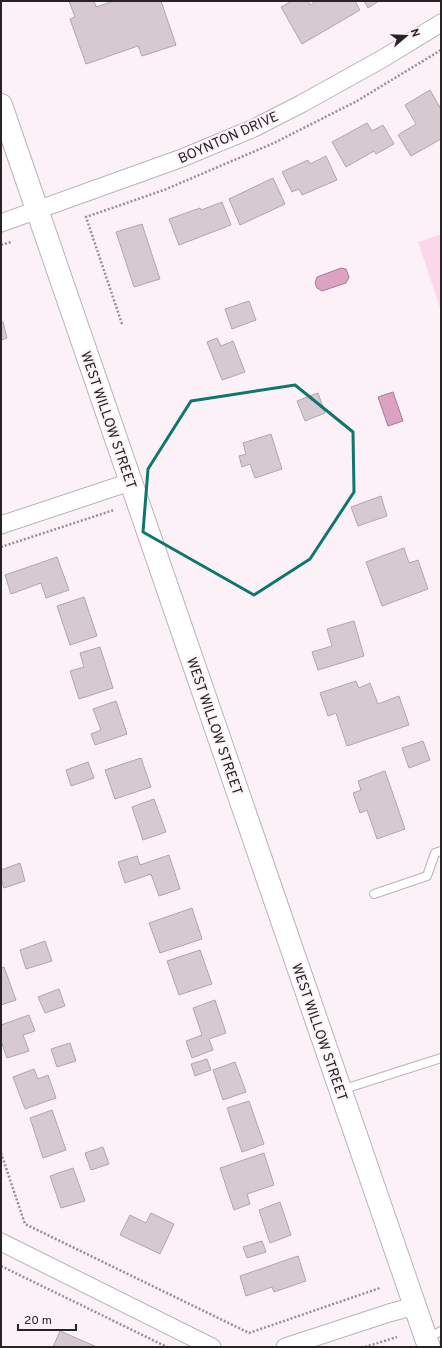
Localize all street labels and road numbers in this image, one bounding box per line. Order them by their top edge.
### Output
street label: BOYNTON DRIVE [176,109,281,168]
street label: WEST WILLOW STREET [76,349,139,492]
street label: WEST WILLOW STREET [182,655,245,798]
street label: WEST WILLOW STREET [287,961,350,1104]

